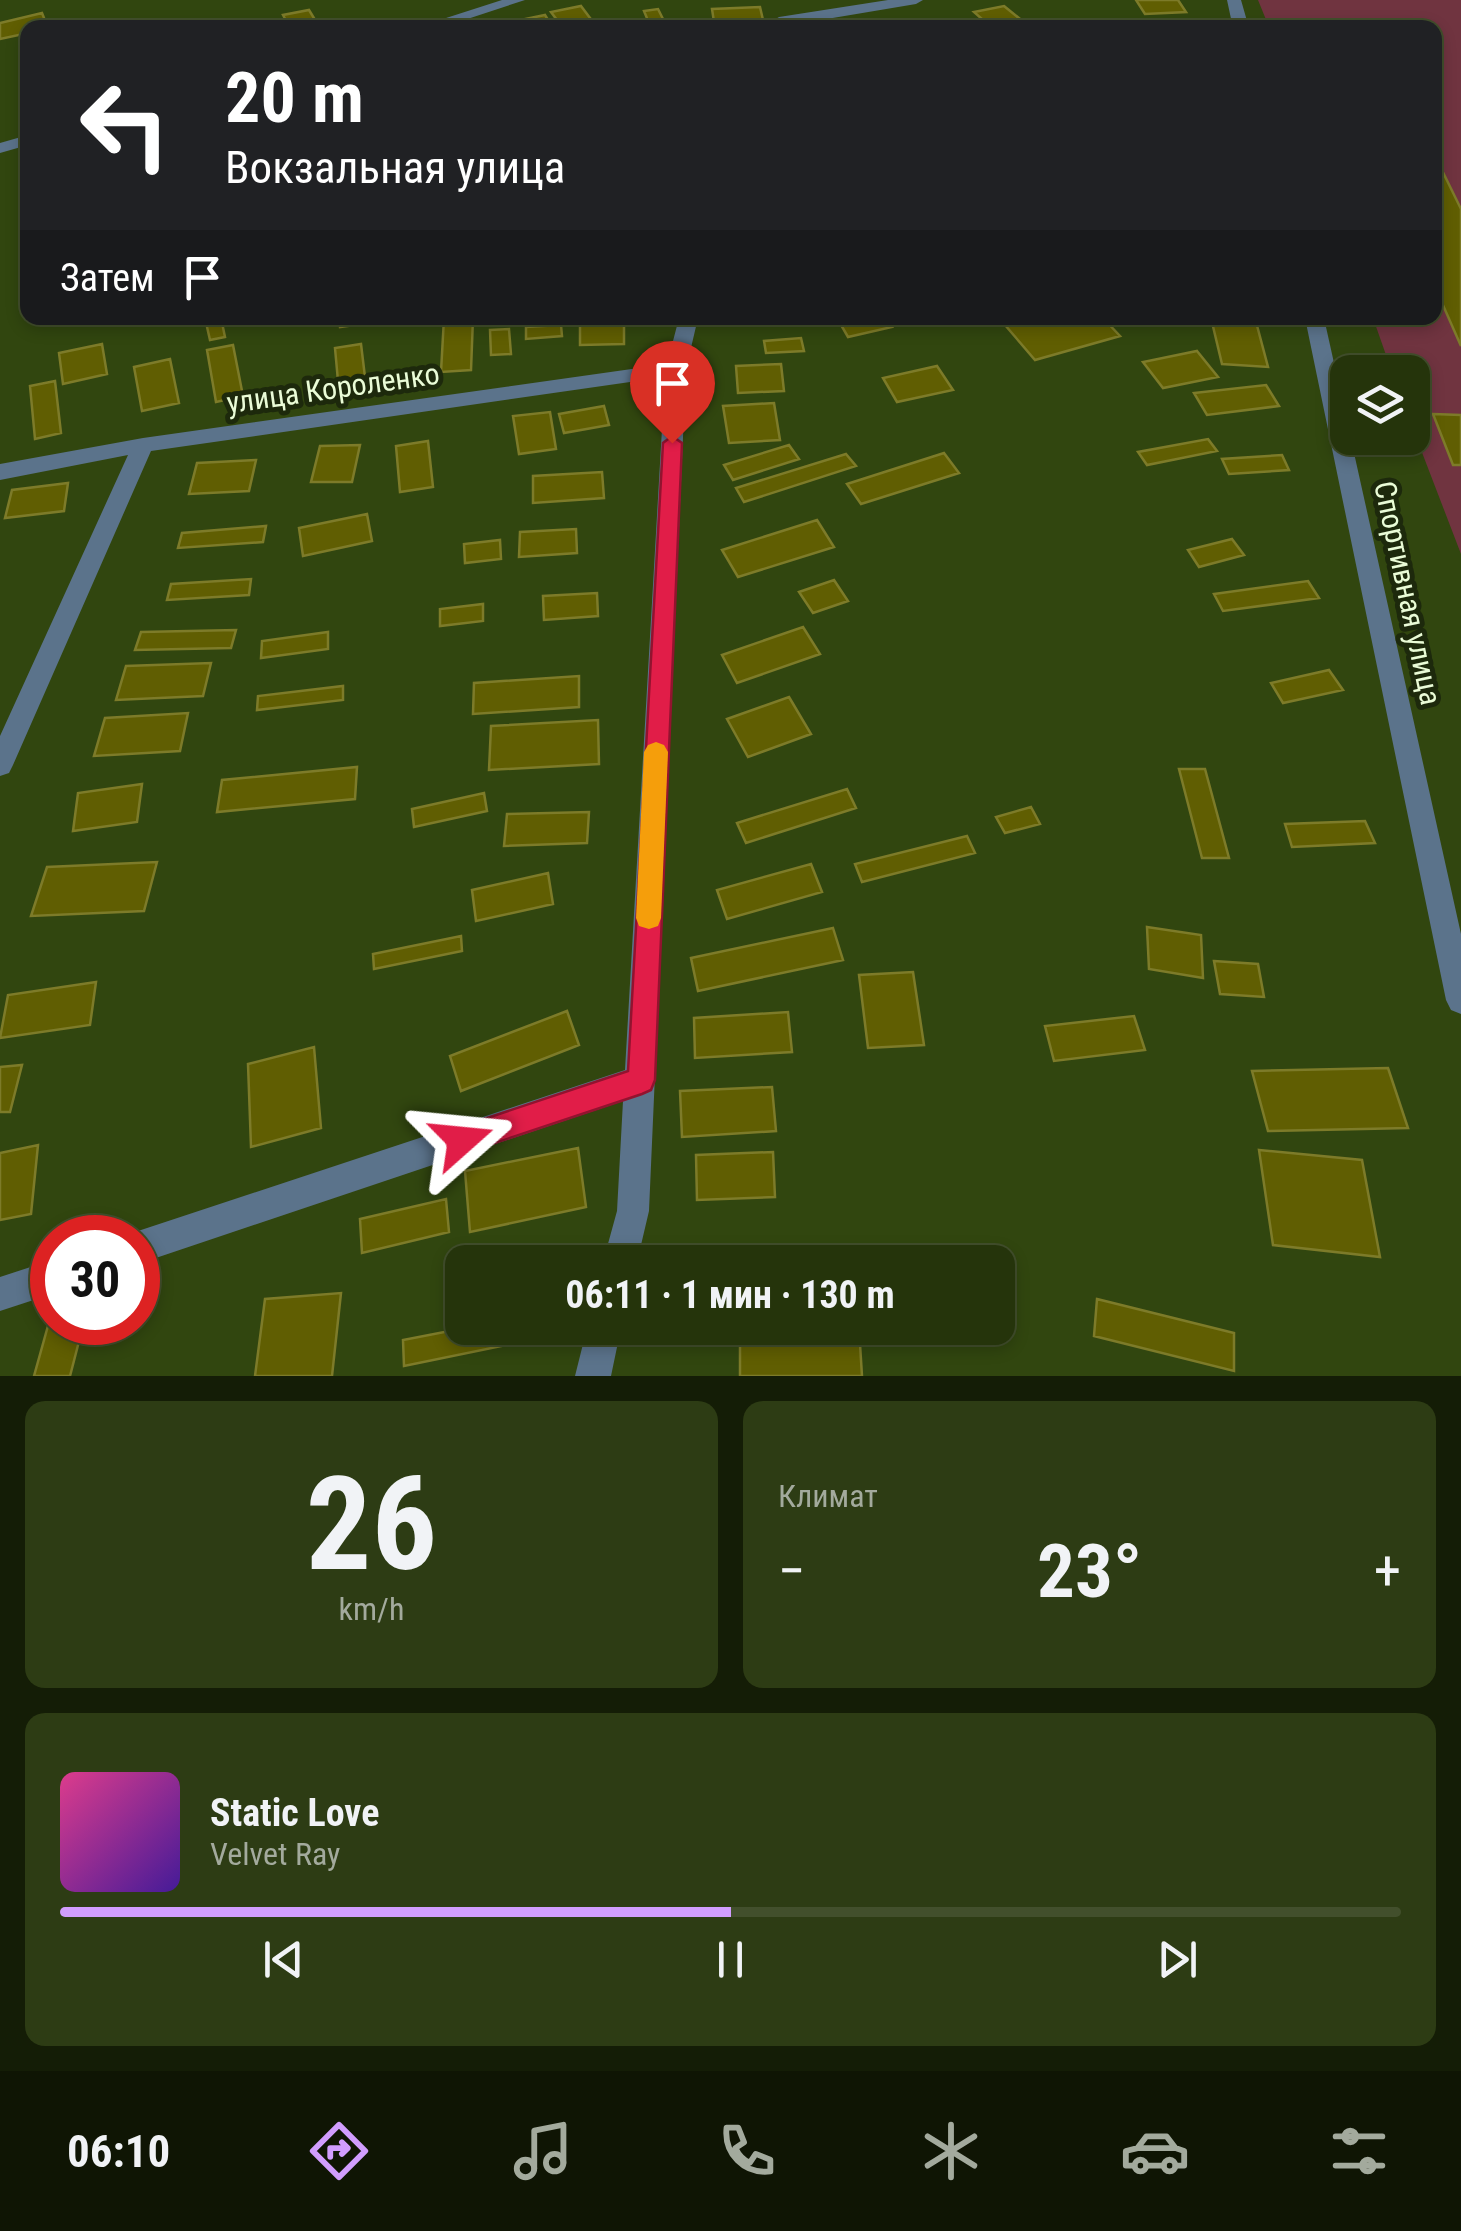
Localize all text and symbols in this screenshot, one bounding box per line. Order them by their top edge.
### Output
text: 20 m [225,57,364,139]
icon: left [60,60,190,190]
text: Вокзальная улица [225,141,565,194]
icon: arrive [175,250,230,305]
text: Затем [60,256,155,300]
pin [630,341,715,444]
map controls [1330,355,1430,455]
button: layers [1330,355,1430,455]
street label: улица Короленко [224,356,442,420]
icon: arrive [645,356,700,411]
street label: Спортивная улица [1367,478,1449,708]
position arrow [410,1088,514,1192]
speed limit sign: 30 [30,1215,160,1345]
text: 06:11 · 1 мин · 130 m [565,1273,895,1317]
text: 26 [306,1448,437,1601]
text: Климат [778,1477,878,1515]
text: 23° [1037,1527,1142,1615]
text: − [778,1539,806,1603]
text: + [1374,1539,1401,1603]
text: km/h [339,1590,404,1628]
text: Static Love [210,1791,379,1835]
text: Velvet Ray [210,1835,340,1873]
icon: previous [256,1932,311,1987]
icon: pause [703,1932,758,1987]
icon: next [1150,1932,1205,1987]
icon: directions [304,2116,374,2186]
icon: music [508,2116,578,2186]
icon: phone [712,2116,782,2186]
icon: climate [916,2116,986,2186]
icon: car [1120,2116,1190,2186]
icon: filters [1324,2116,1394,2186]
text: 06:10 [67,2125,170,2178]

